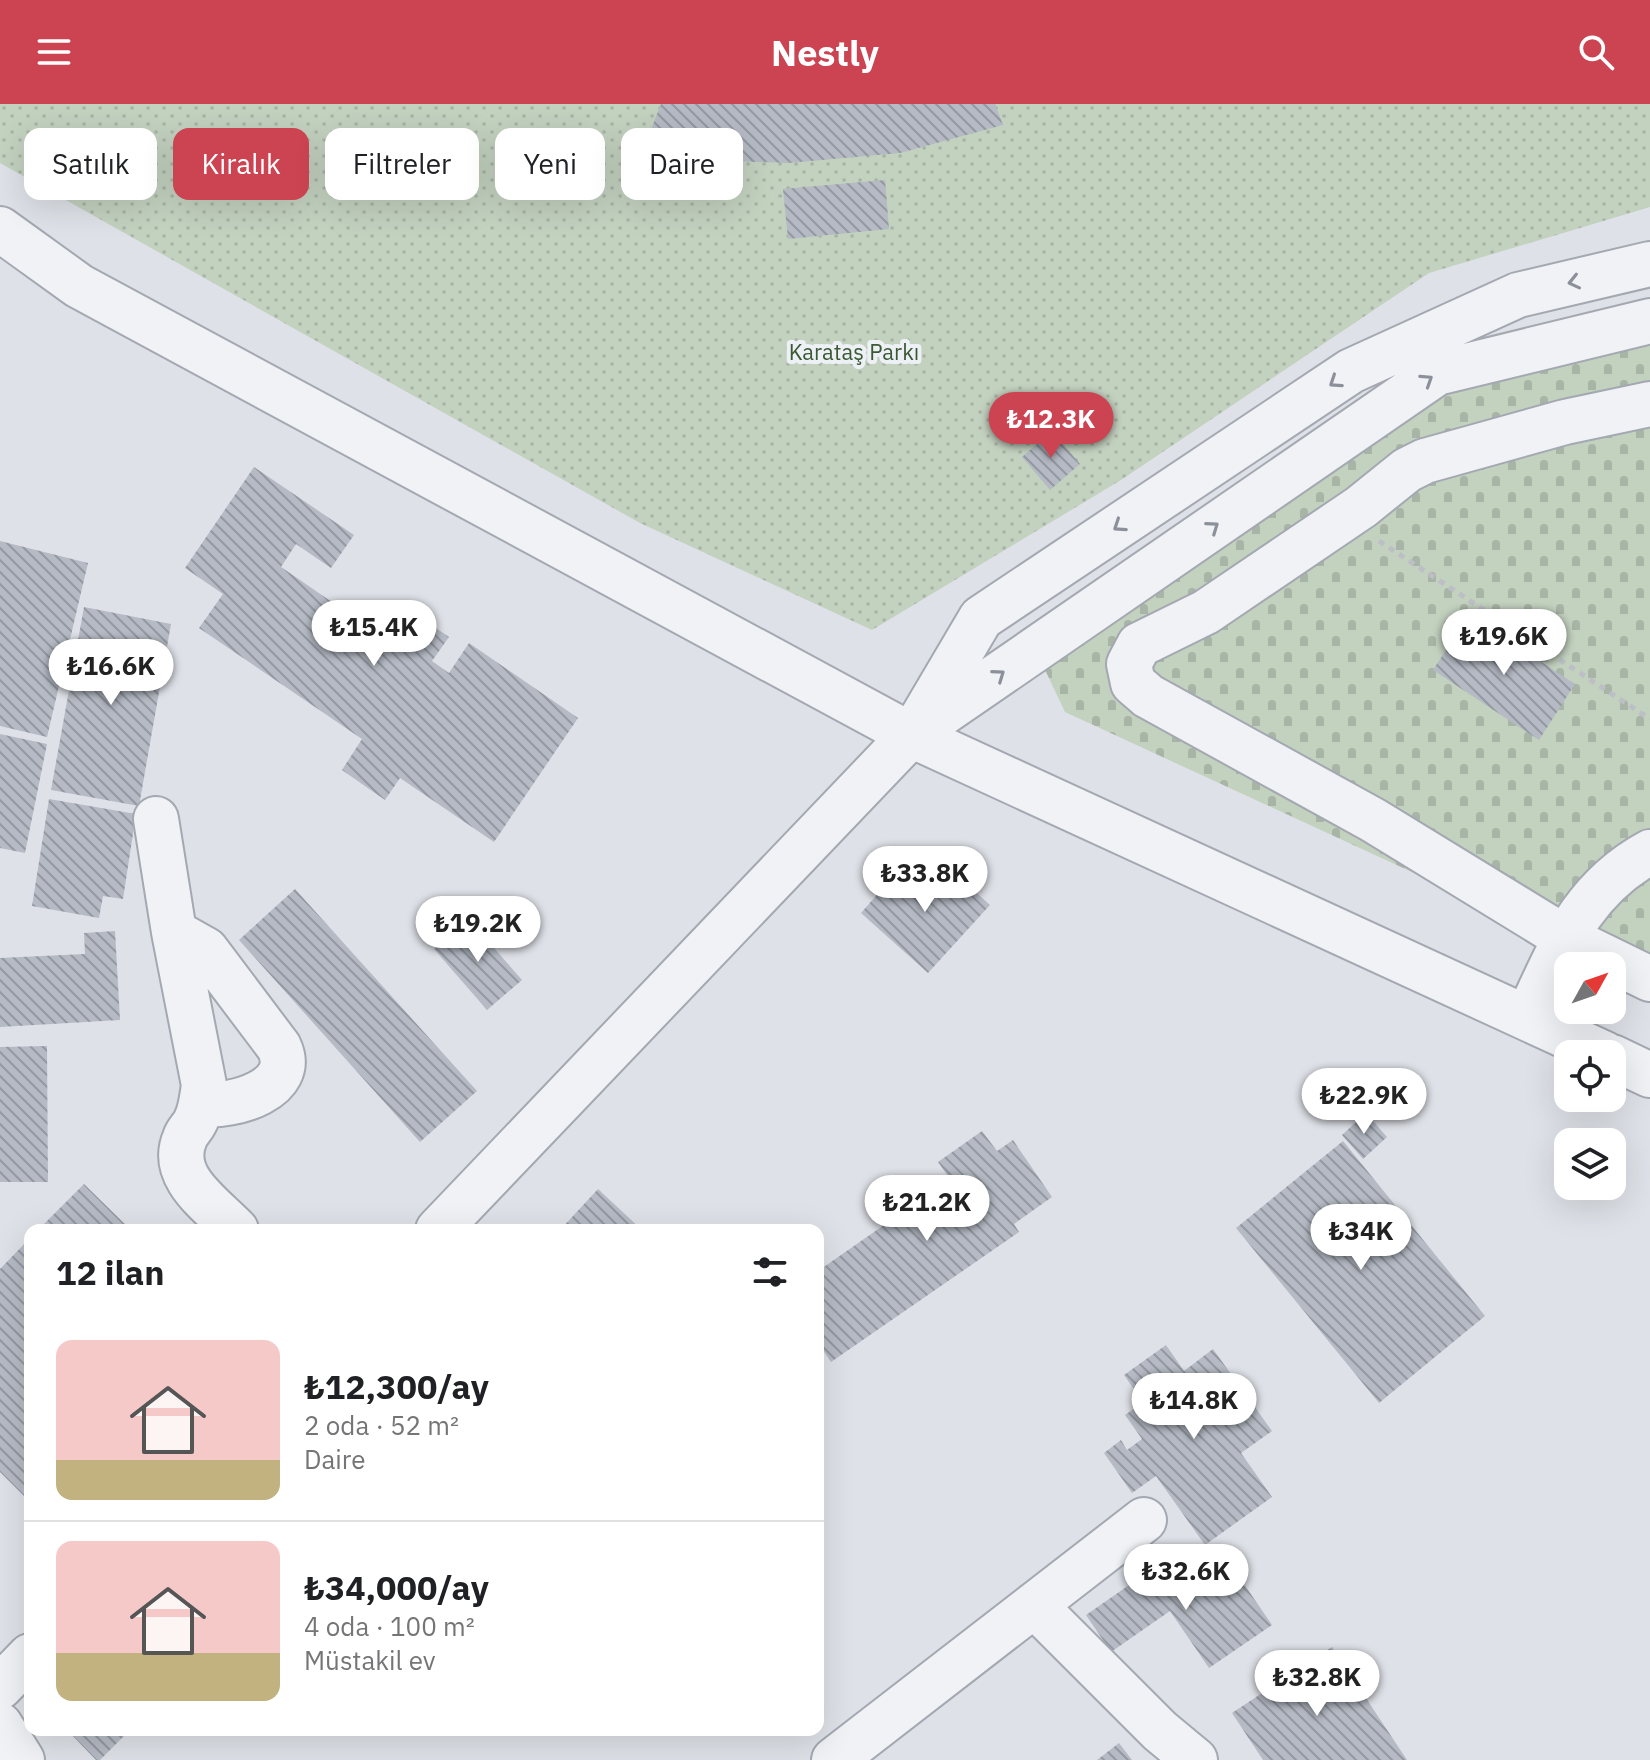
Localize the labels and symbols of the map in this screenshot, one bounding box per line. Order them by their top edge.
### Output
one-way arrow [1568,273,1581,290]
park label: Karataş Parkı [789,337,919,366]
one-way arrow [1330,372,1344,387]
one-way arrow [1418,375,1433,390]
pin: ₺12.3K [986,392,1116,460]
one-way arrow [1114,516,1128,531]
one-way arrow [1204,522,1218,537]
pin: ₺15.4K [309,600,439,668]
pin: ₺19.6K [1439,609,1569,677]
pin: ₺16.6K [46,639,176,707]
one-way arrow [990,670,1004,685]
pin: ₺33.8K [860,846,990,914]
pin: ₺19.2K [413,896,543,964]
north arrow [1554,952,1626,1024]
pin: ₺22.9K [1299,1068,1429,1136]
pin: ₺21.2K [862,1175,992,1243]
pin: ₺34K [1314,1204,1408,1272]
pin: ₺14.8K [1129,1373,1259,1441]
pin: ₺32.6K [1121,1544,1251,1612]
pin: ₺32.8K [1252,1650,1382,1718]

